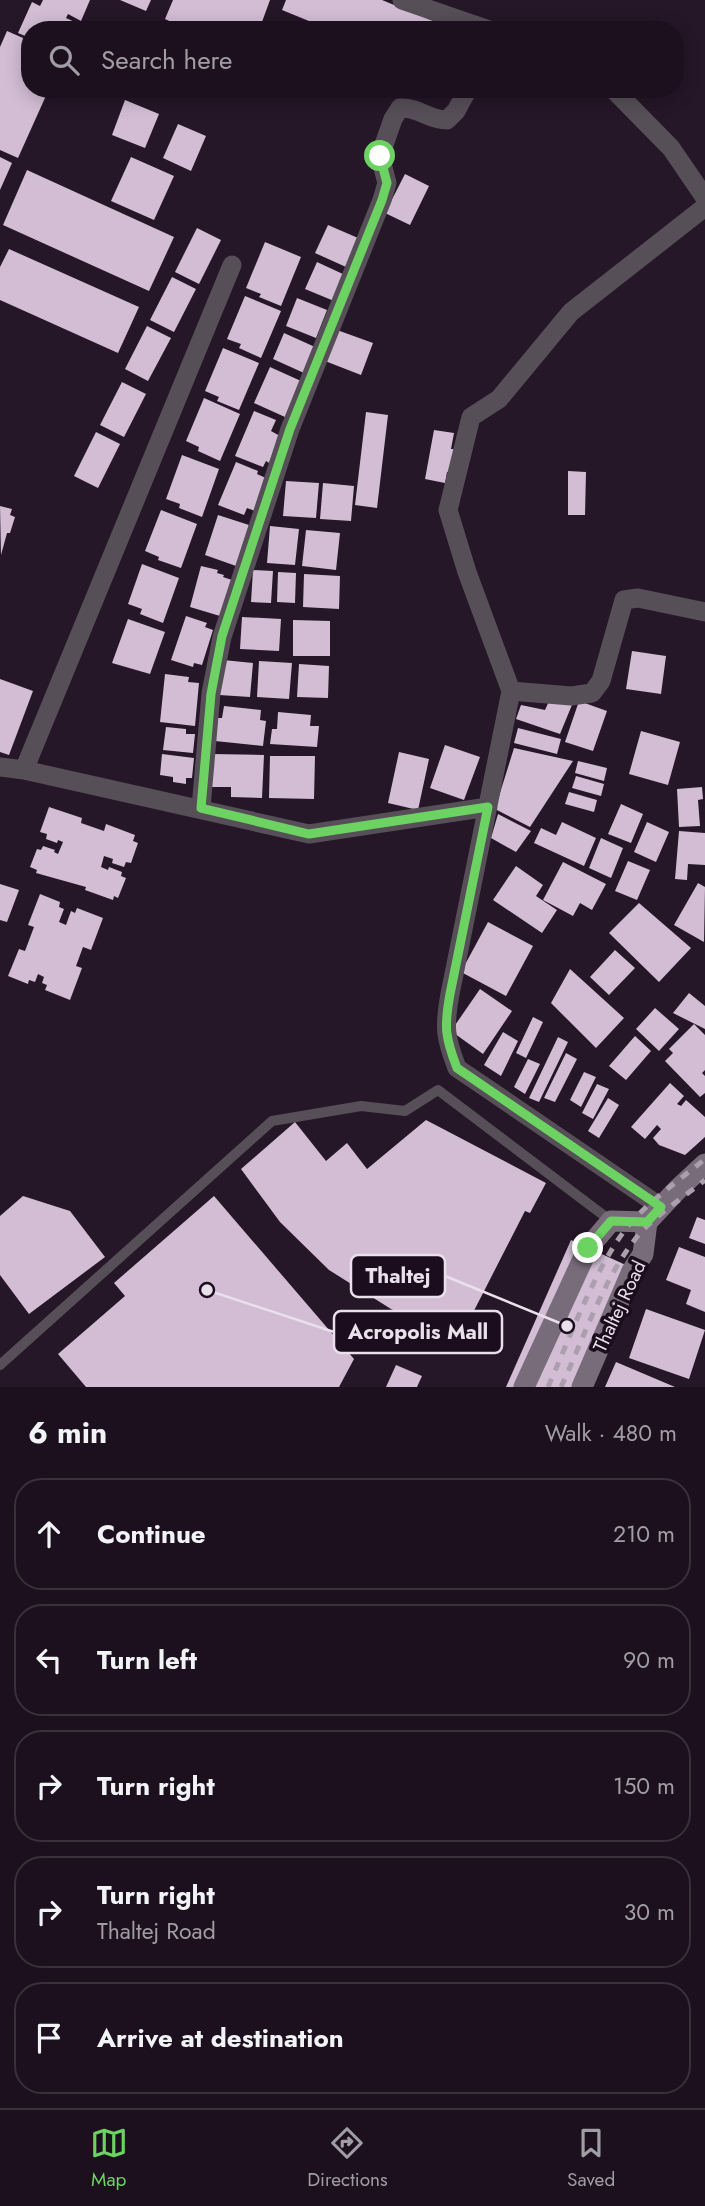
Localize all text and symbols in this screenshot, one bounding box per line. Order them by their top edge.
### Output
search box [21,21,684,98]
icon: search [45,41,83,79]
text: Search here [101,41,233,79]
route start [364,140,395,171]
route end [572,1232,603,1263]
callout: Thaltej [351,1255,445,1297]
street label: Thaltej Road [586,1256,652,1356]
text: Thaltej [365,1261,431,1291]
callout: Acropolis Mall [334,1311,502,1353]
text: Acropolis Mall [347,1317,488,1347]
text: 6 min [28,1411,107,1454]
text: Walk · 480 m [545,1416,677,1450]
icon: ahead [30,1515,68,1553]
text: Continue [97,1515,206,1553]
text: 210 m [613,1517,675,1551]
icon: left [30,1641,68,1679]
text: Turn left [97,1641,197,1679]
text: 90 m [623,1643,675,1677]
icon: right [30,1767,68,1805]
text: Turn right [97,1767,215,1805]
text: 150 m [613,1769,675,1803]
text: Turn right [97,1876,215,1914]
icon: right [30,1893,68,1931]
text: 30 m [624,1895,675,1929]
text: Thaltej Road [97,1914,216,1948]
icon: arrive [30,2019,68,2057]
text: Arrive at destination [97,2019,344,2057]
tab: Map [90,2124,128,2193]
tab: Directions [307,2124,388,2193]
tab: Saved [567,2124,615,2193]

